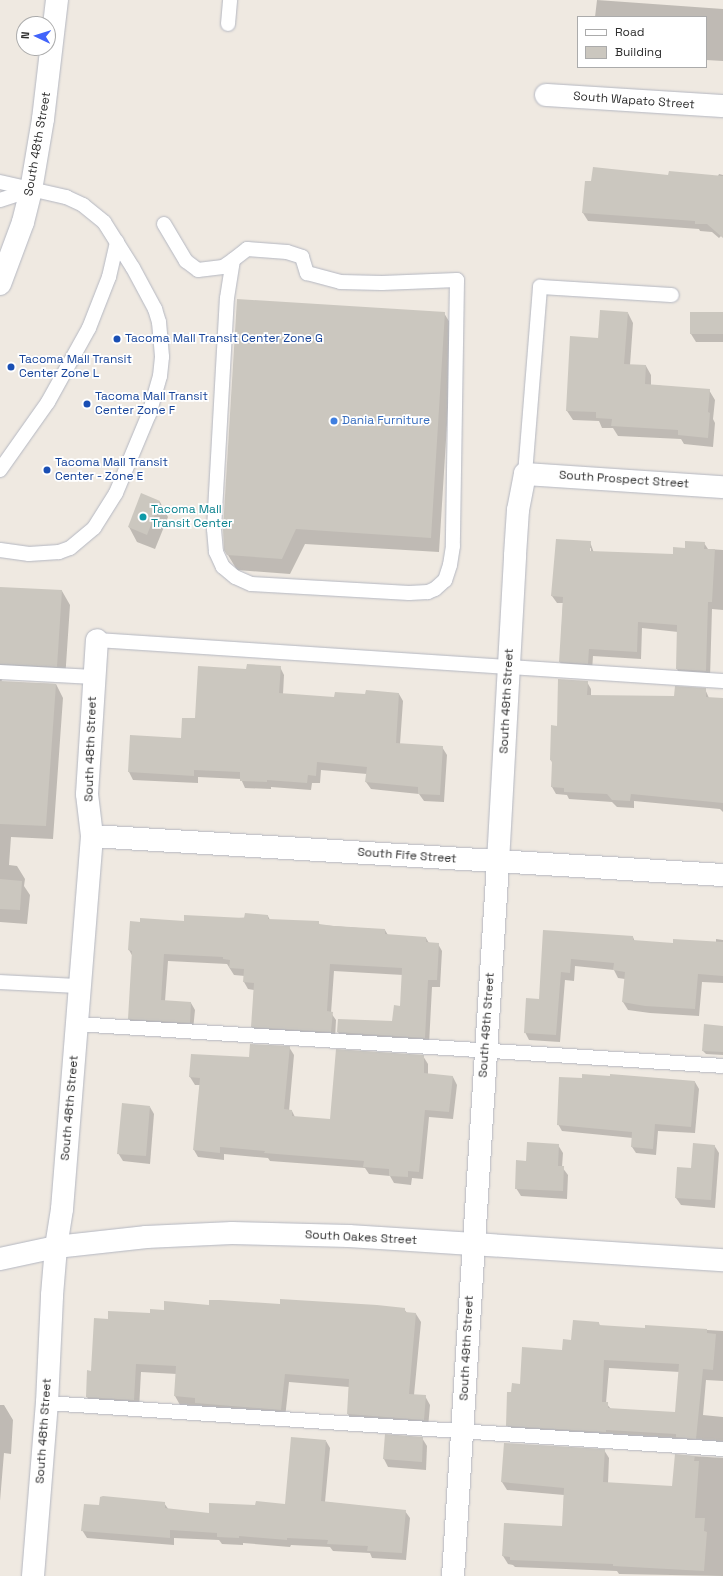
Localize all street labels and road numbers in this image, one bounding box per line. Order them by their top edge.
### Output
street label: South Wapato Street [573,90,695,112]
street label: South 48th Street [22,91,54,197]
street label: South Prospect Street [558,468,690,492]
street label: South 49th Street [497,648,517,754]
street label: South 48th Street [82,696,100,802]
street label: South Fife Street [357,845,457,867]
street label: South 49th Street [476,972,498,1078]
street label: South 48th Street [58,1055,82,1161]
street label: South Oakes Street [305,1228,417,1248]
street label: South 49th Street [457,1295,477,1401]
street label: South 48th Street [33,1378,55,1484]

